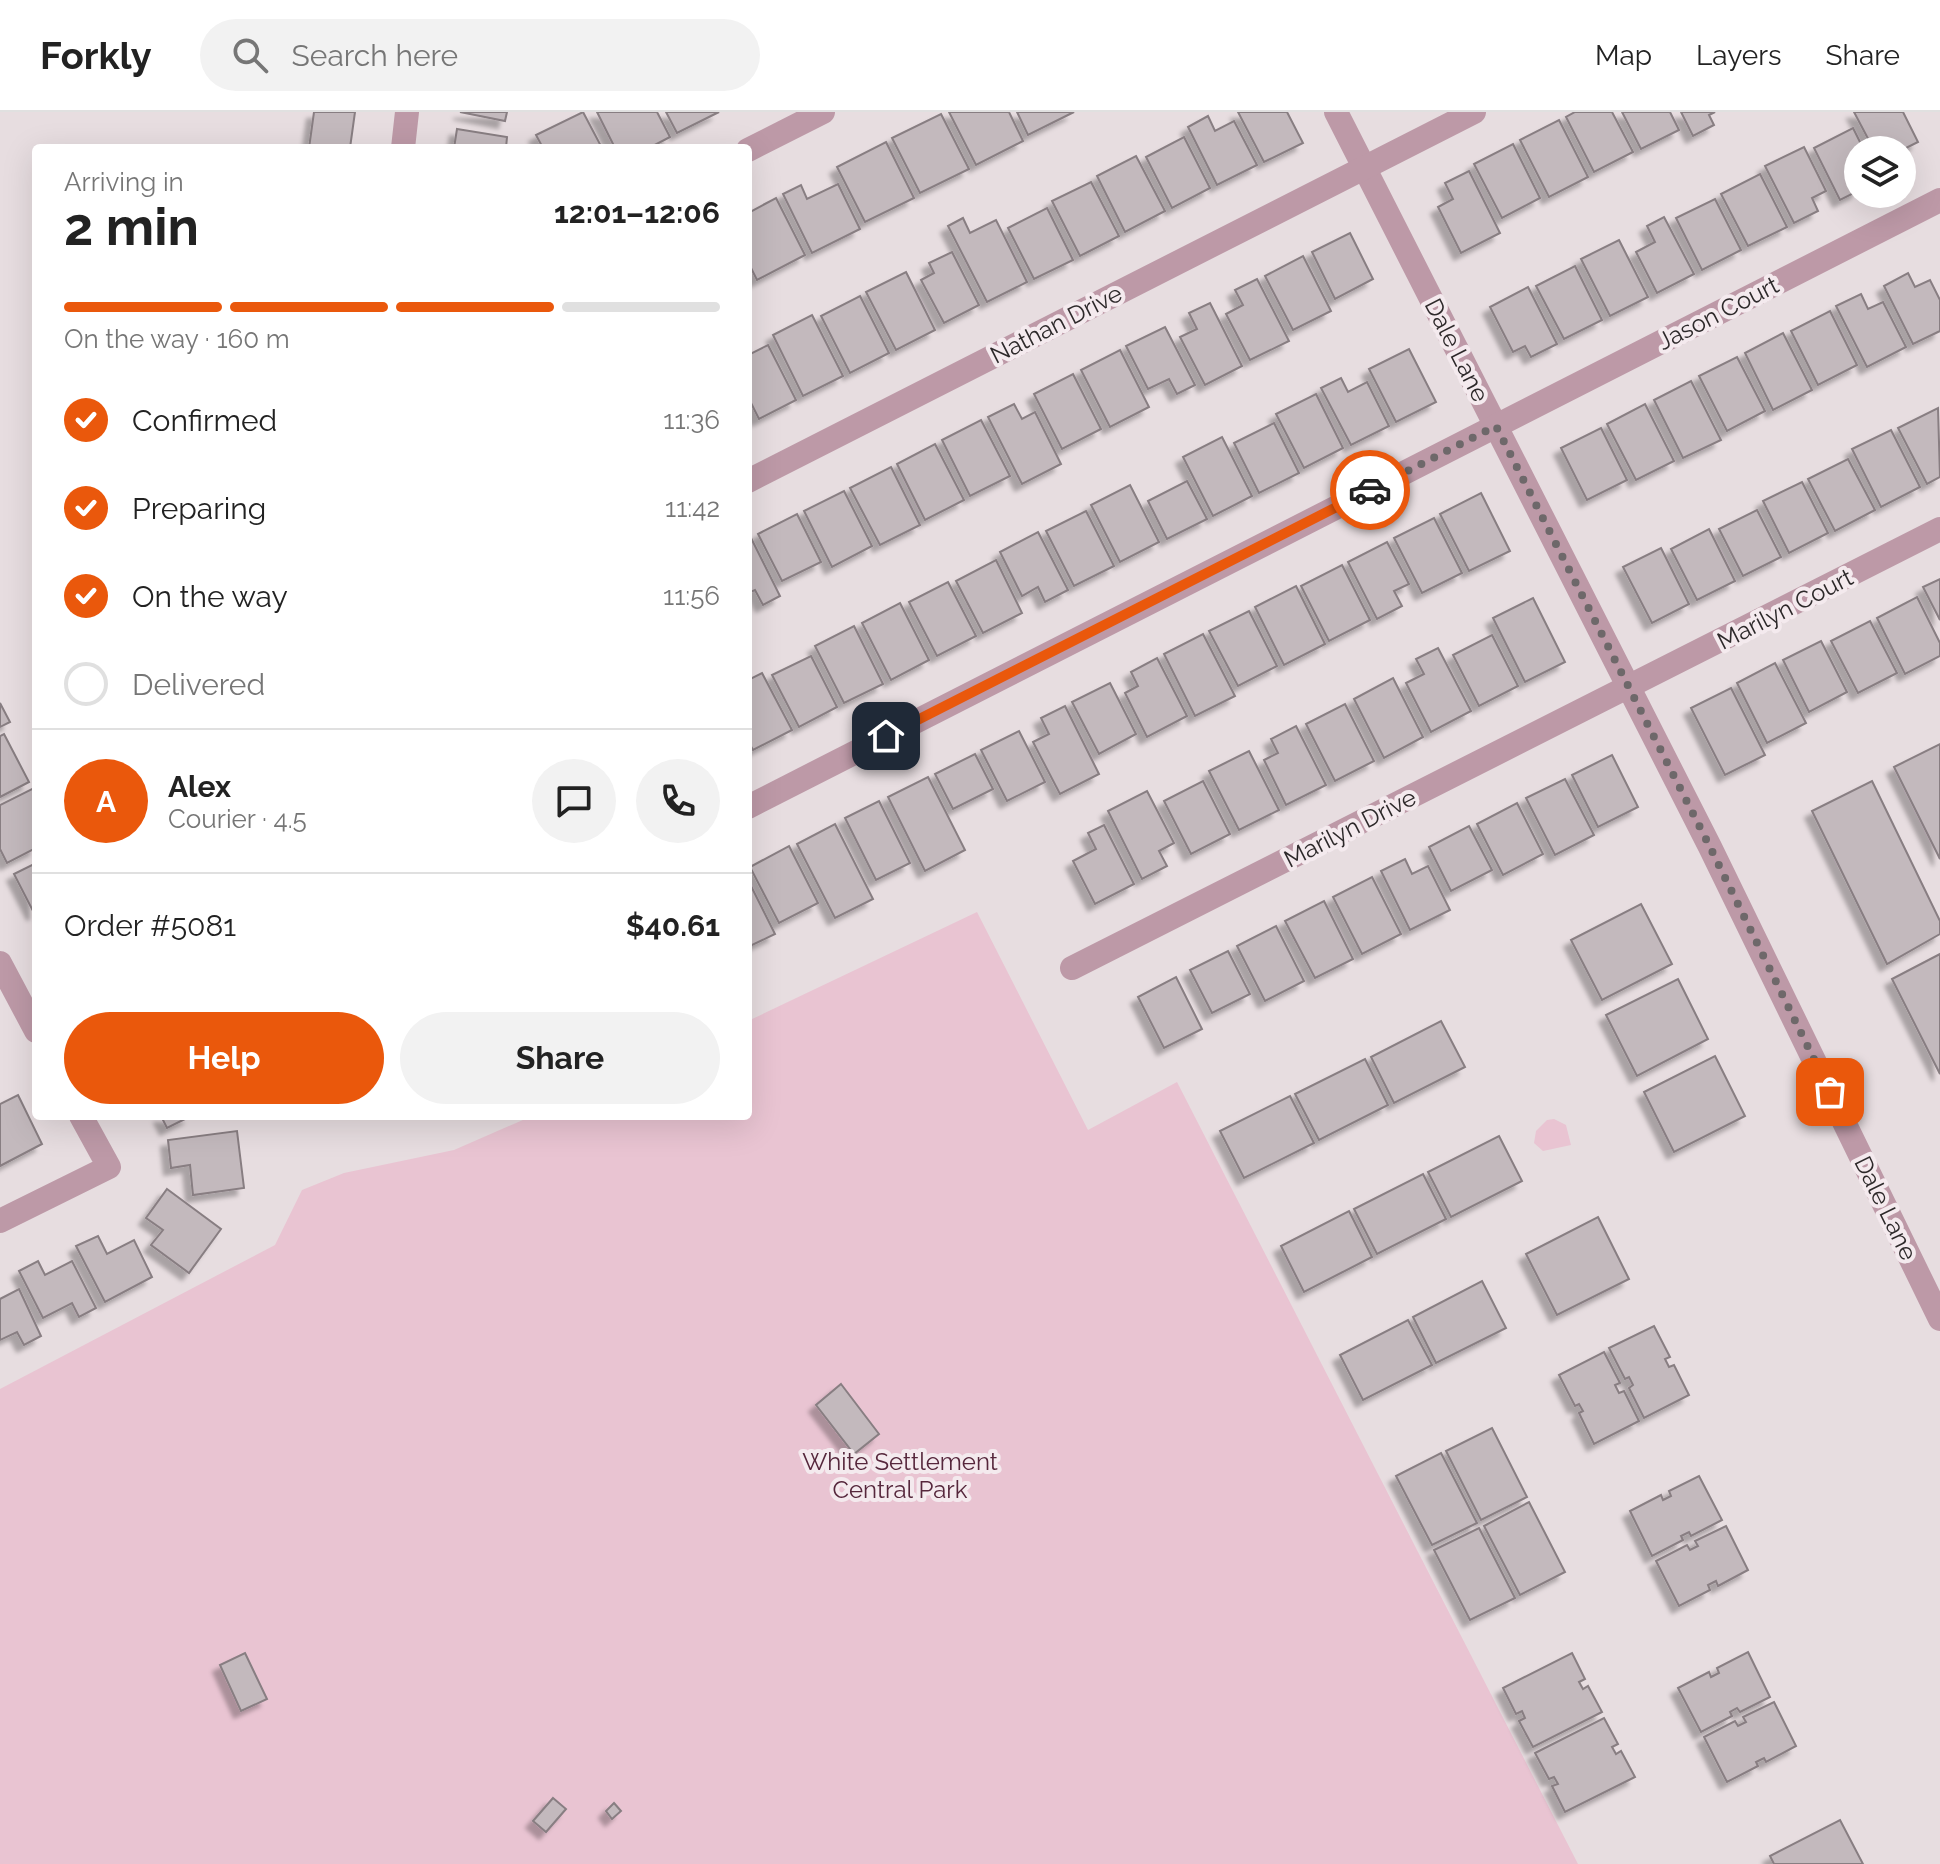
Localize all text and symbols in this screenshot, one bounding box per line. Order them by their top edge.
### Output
search box [200,19,760,91]
text: Forkly [40,33,152,78]
icon: search [228,33,272,77]
text: Search here [292,38,458,73]
text: Map [1595,39,1652,72]
text: Layers [1696,39,1782,72]
text: Share [1826,39,1900,72]
map controls [1844,136,1916,208]
button: layers [1844,136,1916,208]
text: Arriving in [64,167,184,197]
text: 12:01–12:06 [554,195,720,230]
text: 2 min [64,196,199,257]
street label: Jason Court [1653,270,1783,356]
street label: Nathan Drive [985,278,1127,370]
street label: Dale Lane [1419,293,1495,407]
text: On the way · 160 m [64,324,290,354]
icon: check [64,398,108,442]
text: Confirmed [132,403,277,438]
text: 11:36 [663,405,720,435]
courier [1330,450,1410,530]
icon: car [1348,468,1392,512]
icon: check [64,486,108,530]
text: Preparing [132,491,266,526]
text: 11:42 [665,493,720,523]
street label: Marilyn Court [1712,562,1858,656]
icon: check [64,574,108,618]
text: On the way [132,579,288,614]
text: 11:56 [663,581,720,611]
text: Delivered [132,667,265,702]
pin [852,702,920,770]
icon: home [864,714,908,758]
button: chat [532,759,616,843]
button: phone [636,759,720,843]
text: Alex [168,769,231,804]
street label: Marilyn Drive [1279,782,1421,874]
text: A [96,784,116,819]
text: Courier · 4.5 [168,804,307,834]
text: Order #5081 [64,908,236,943]
text: $40.61 [626,908,720,943]
button: Help [64,1012,384,1104]
button: Share [400,1012,720,1104]
pin [1796,1058,1864,1126]
icon: bag [1808,1070,1852,1114]
street label: Dale Lane [1848,1151,1924,1265]
park label: White Settlement Central Park [802,1447,998,1504]

